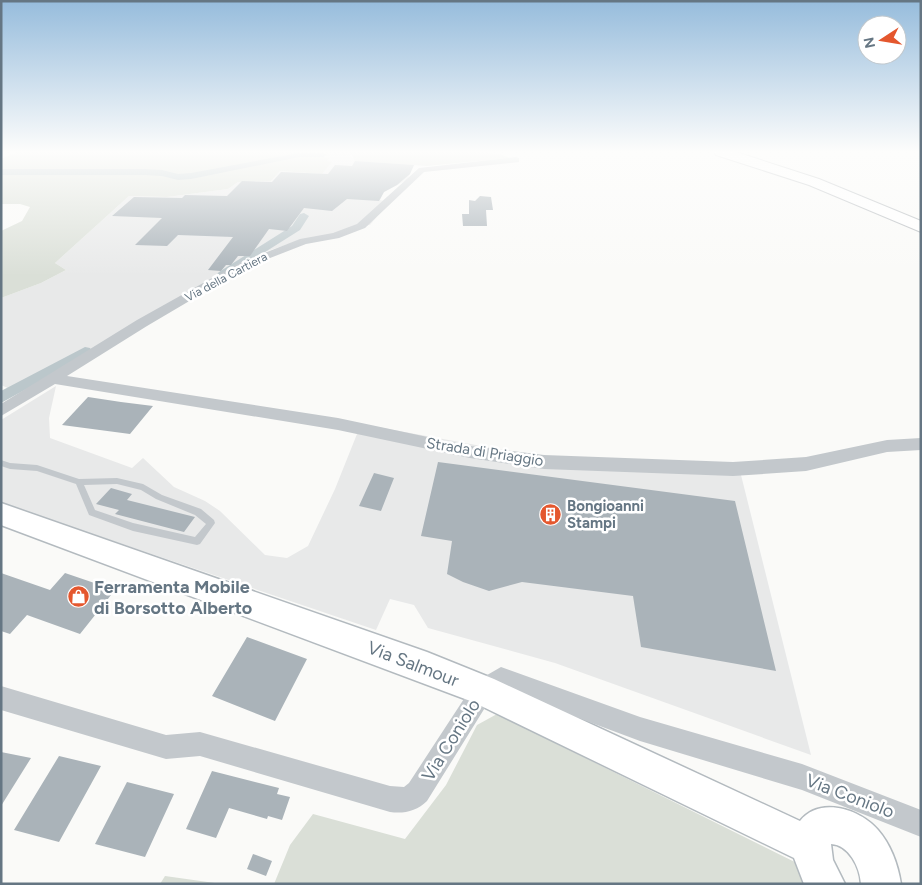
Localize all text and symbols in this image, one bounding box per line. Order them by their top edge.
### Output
north arrow [857,15,907,65]
text: N [860,36,879,50]
street label: Via della Cartiera [183,249,269,305]
street label: Strada di Priaggio [425,434,545,470]
place label: Bongioanni Stampi [567,497,644,532]
building icon: Bongioanni Stampi [539,503,563,527]
place label: Ferramenta Mobile di Borsotto Alberto [94,576,252,619]
shop icon: Ferramenta Mobile di Borsotto Alberto [66,585,90,609]
street label: Via Salmour [364,636,462,692]
street label: Via Coniolo [417,695,485,785]
street label: Via Coniolo [803,769,897,823]

